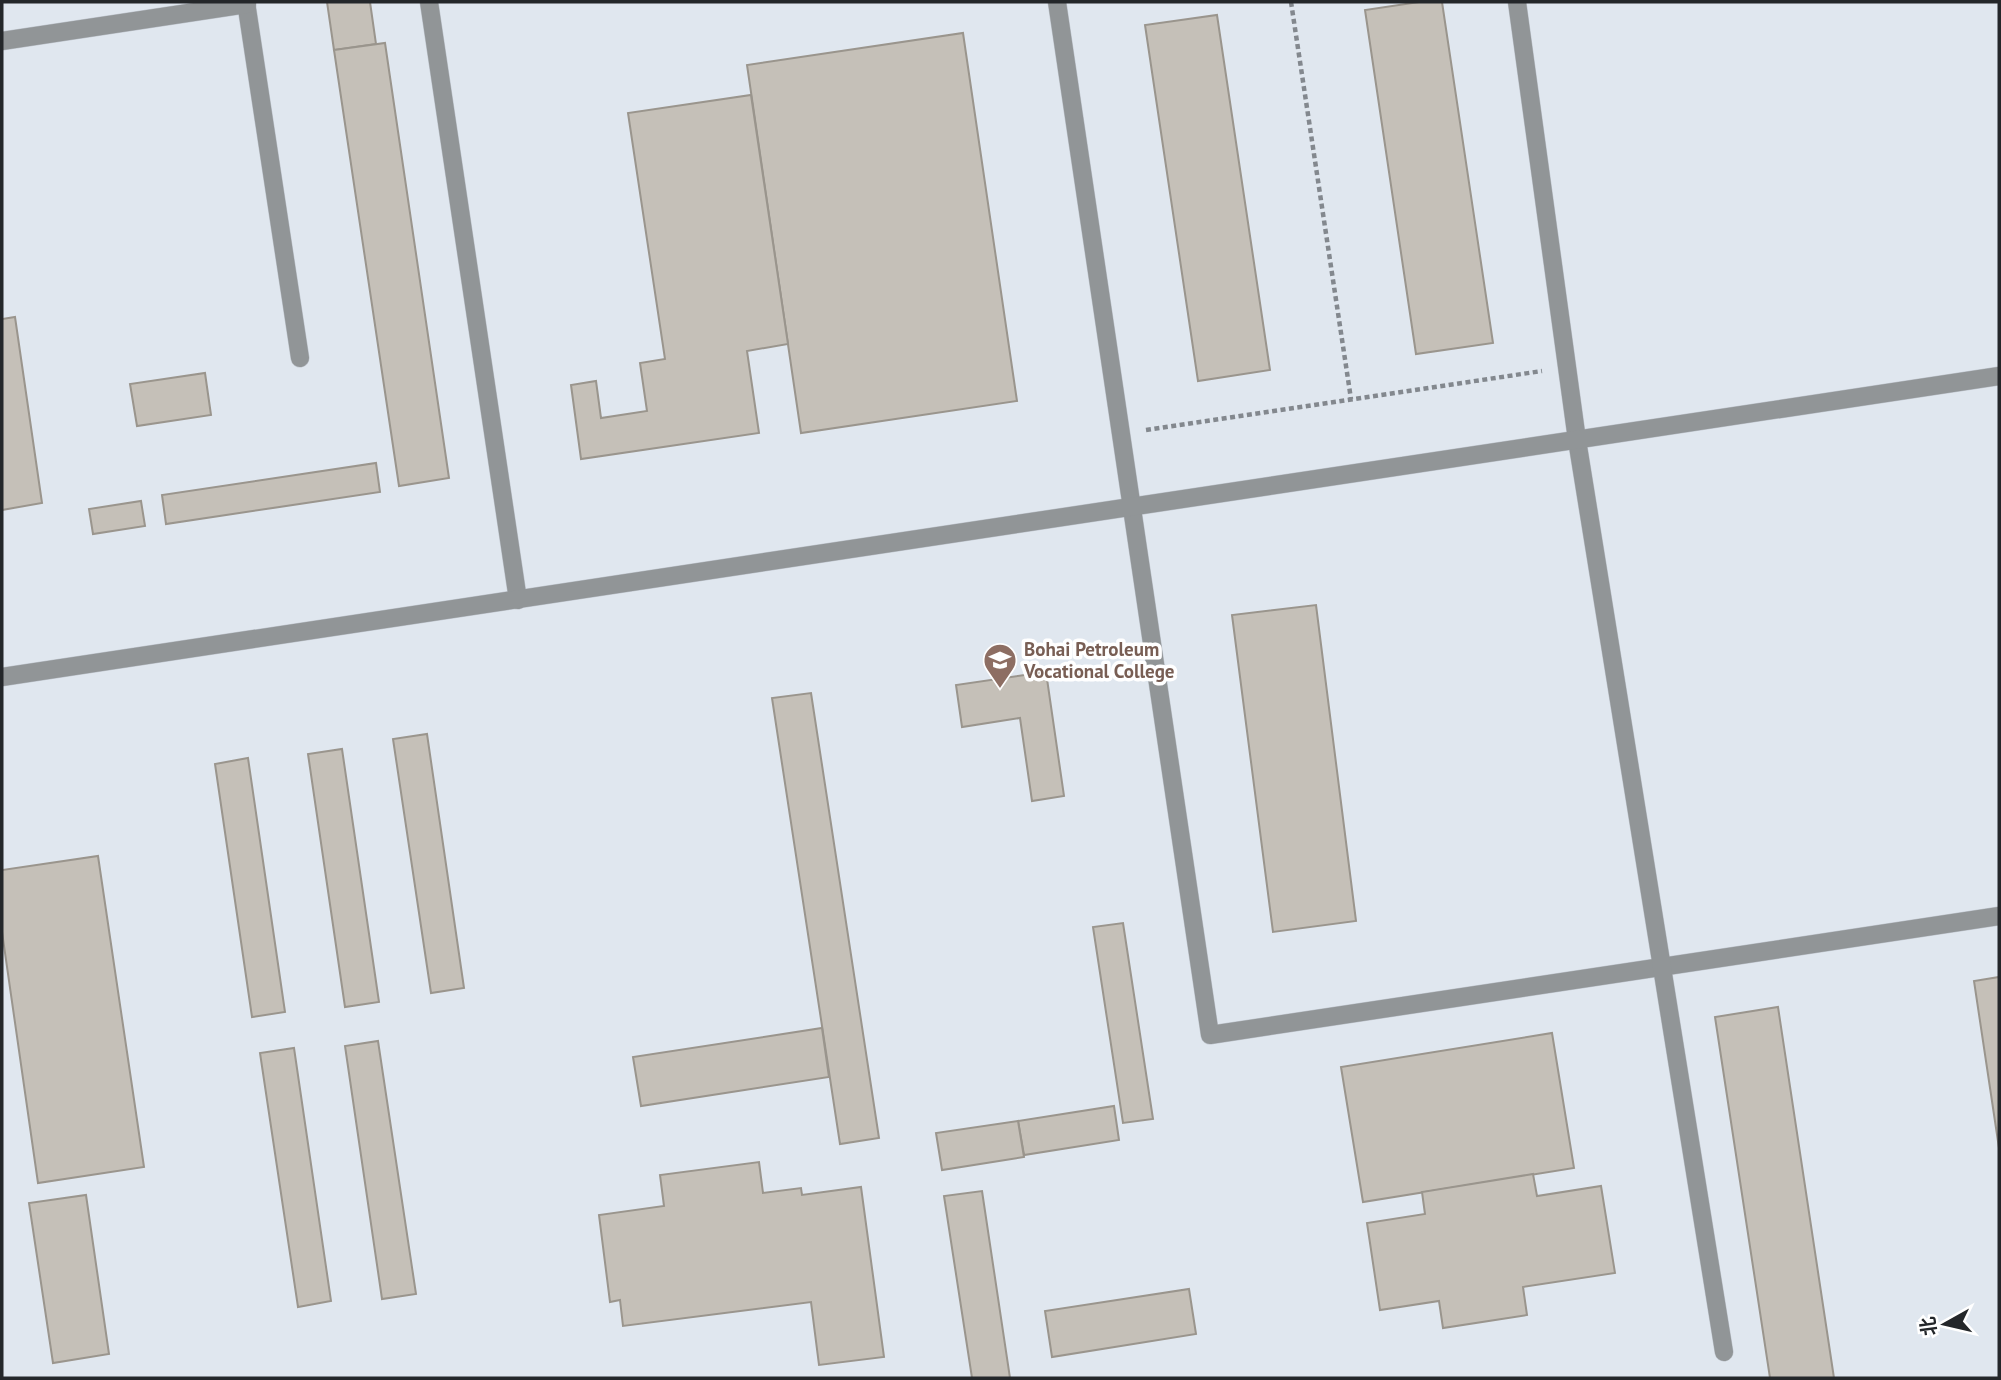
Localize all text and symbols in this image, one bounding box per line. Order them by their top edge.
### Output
place label: Bohai Petroleum Vocational College [1023,637,1174,683]
school or university icon: Bohai Petroleum Vocational College [981,641,1019,690]
north arrow [1910,1289,1980,1359]
text: 北 [1915,1315,1941,1337]

